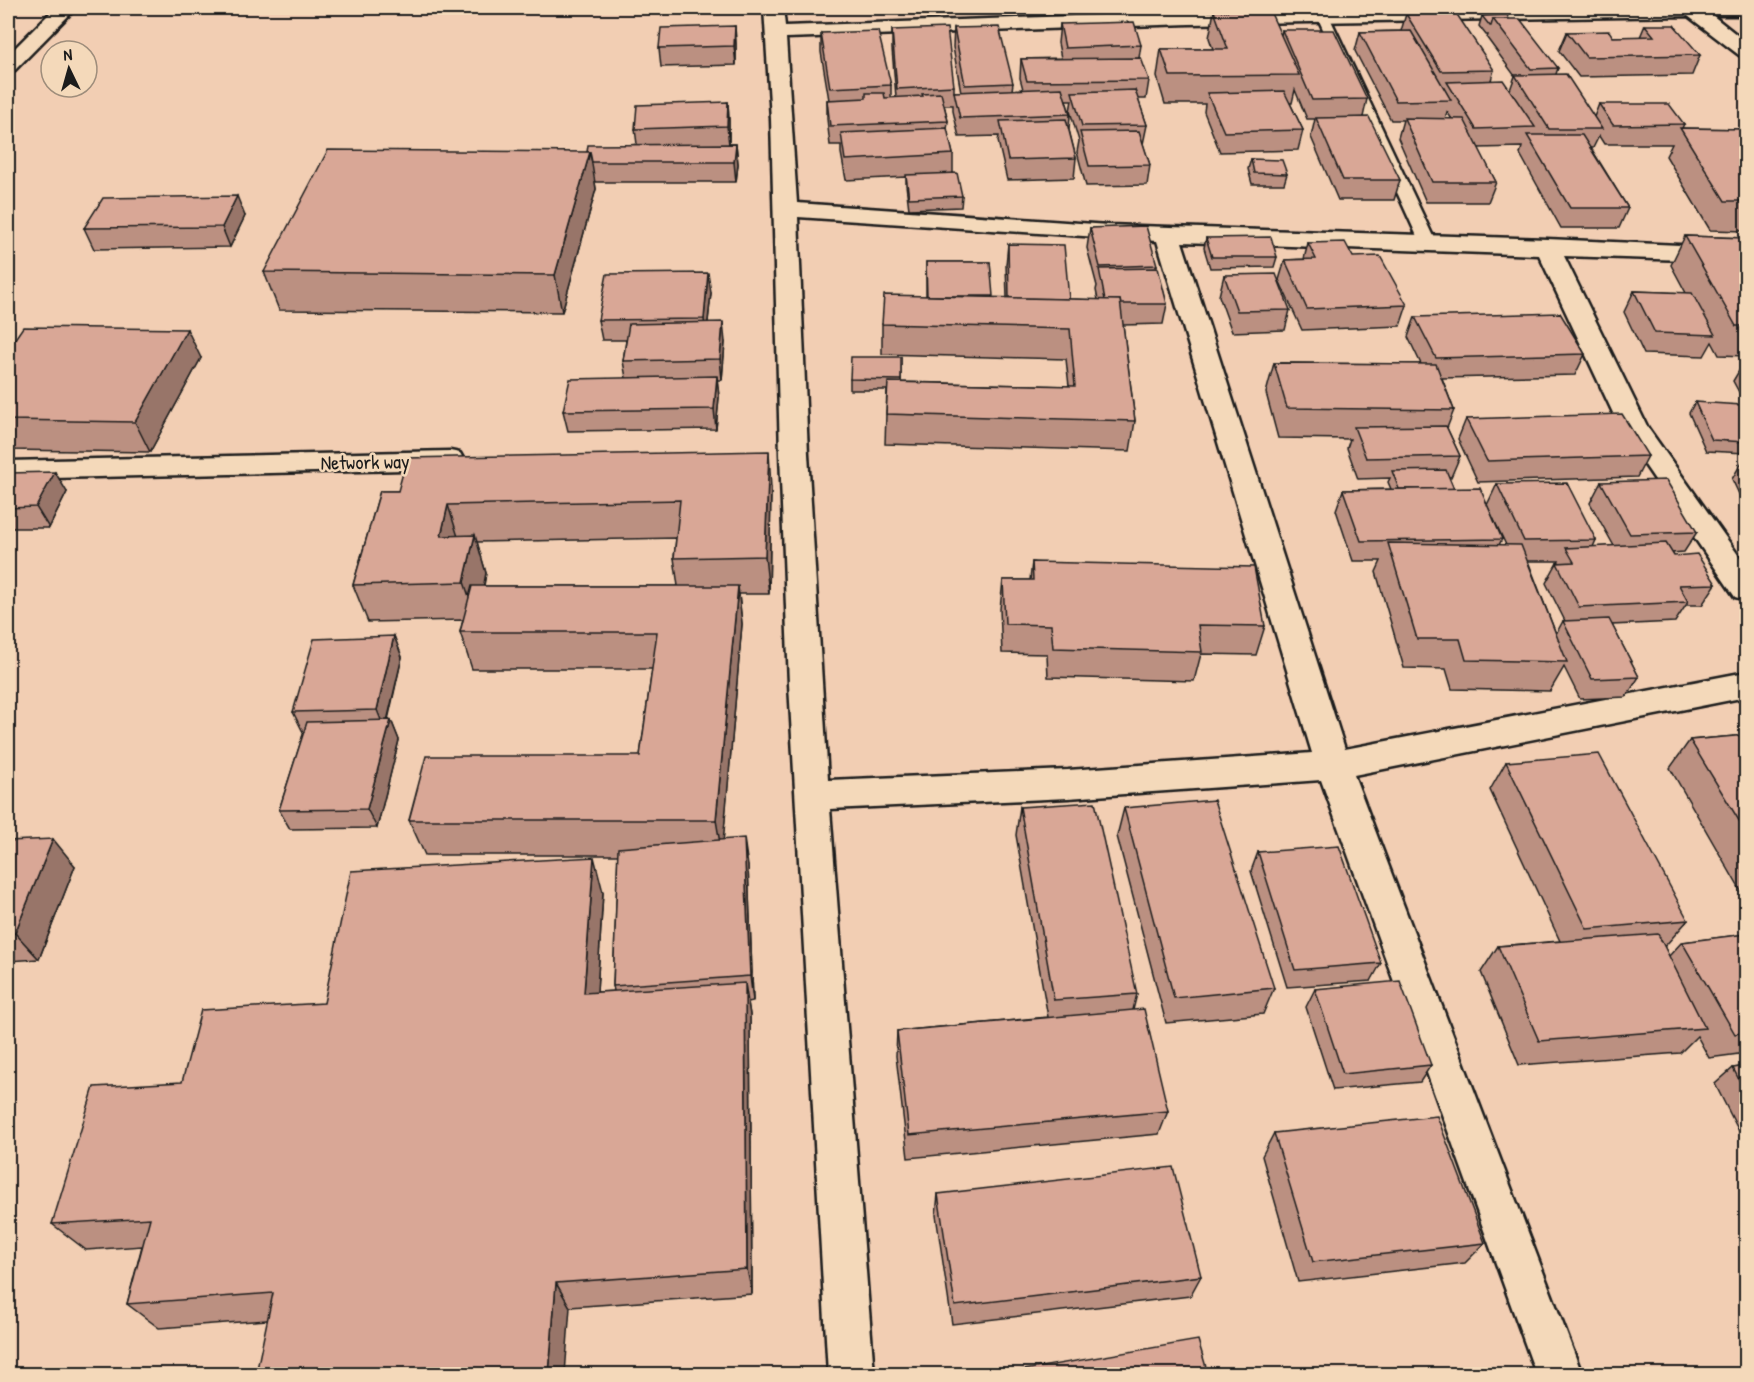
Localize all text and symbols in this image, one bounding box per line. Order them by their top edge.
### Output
north arrow [39,39,99,99]
text: N [62,43,73,65]
street label: Network way [320,447,410,476]

